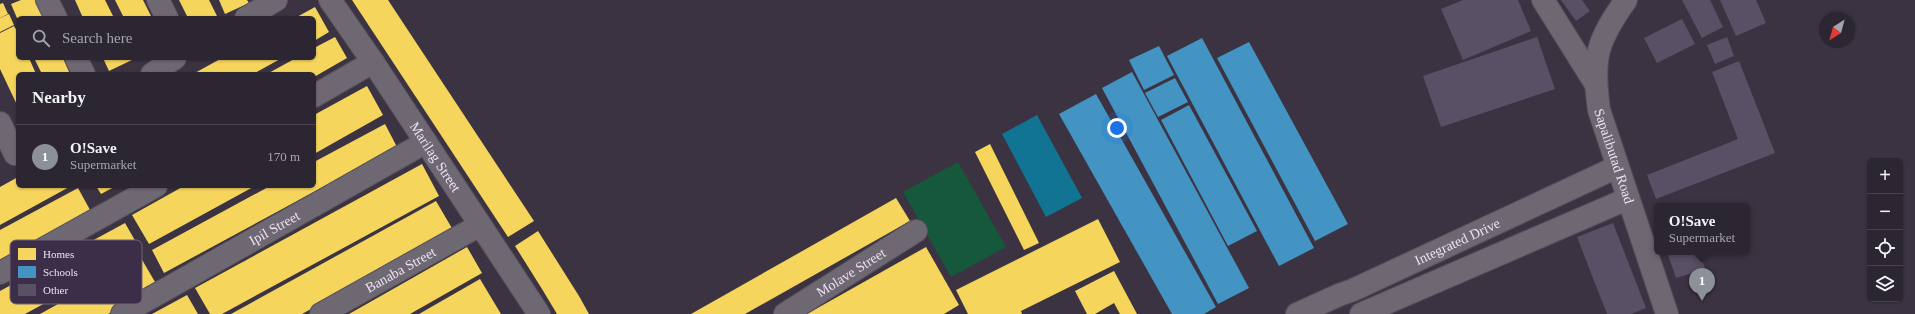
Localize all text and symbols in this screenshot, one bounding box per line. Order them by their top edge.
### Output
north arrow [1819,12,1855,48]
search box [16,16,316,60]
icon: search [30,27,52,49]
text: Search here [62,30,132,46]
text: Nearby [32,88,86,107]
street label: Sapalibutad Road [1591,107,1637,206]
your location [1107,118,1127,138]
street label: Marilag Street [407,119,464,195]
text: O!Save [70,140,117,156]
text: 1 [42,149,48,164]
text: 170 m [267,149,300,164]
text: Supermarket [70,157,136,172]
map controls [1867,158,1903,302]
button: + [1867,158,1903,194]
button: − [1867,194,1903,230]
popup [1654,203,1750,255]
street label: Ipil Street [247,208,303,248]
text: O!Save [1669,213,1715,229]
street label: Integrated Drive [1413,216,1502,268]
text: Supermarket [1669,230,1735,245]
button: locate [1867,230,1903,266]
legend [10,240,142,304]
street label: Banaba Street [363,244,439,296]
street label: Molave Street [814,245,889,300]
text: Homes [43,248,74,260]
text: Schools [43,266,78,278]
button: layers [1867,266,1903,302]
pin: 1 [1689,268,1715,301]
text: Other [43,284,68,296]

